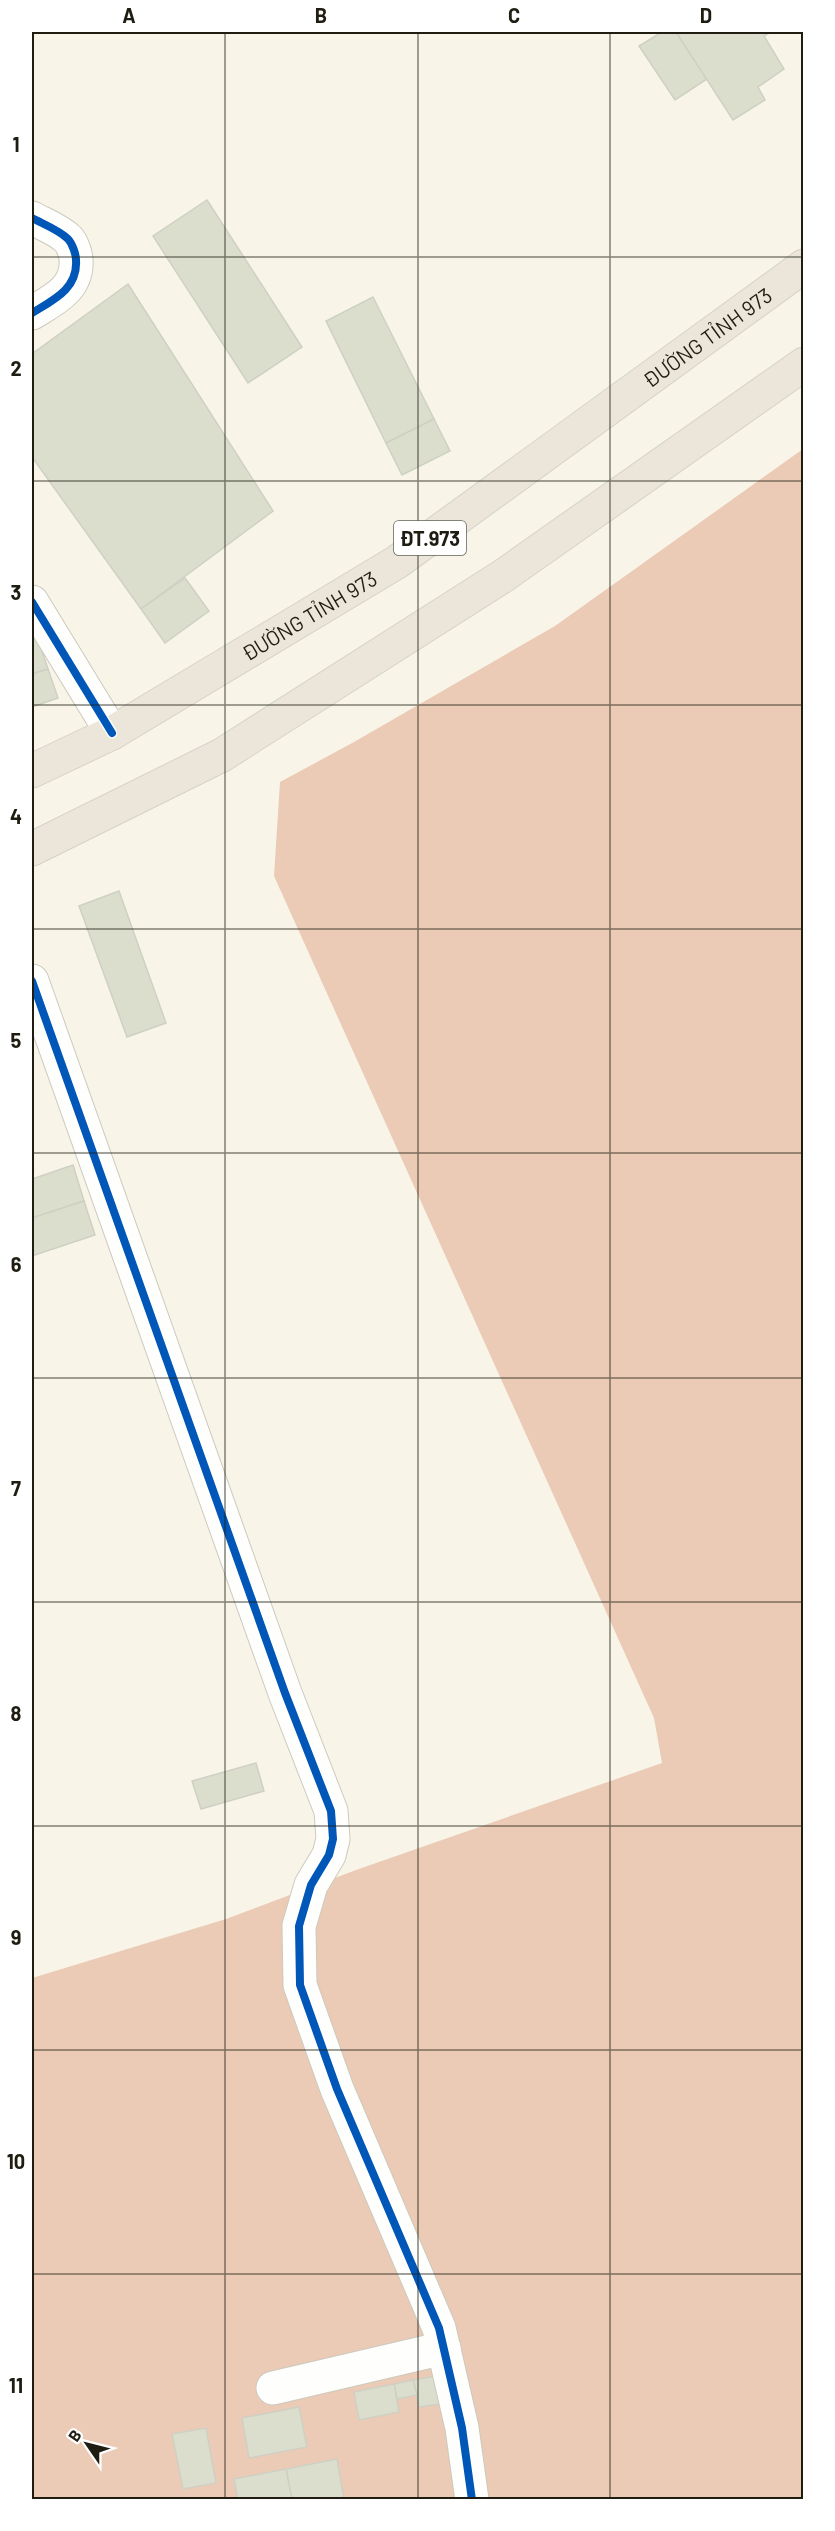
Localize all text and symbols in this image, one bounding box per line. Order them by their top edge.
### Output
text: A [122,3,136,27]
text: B [315,3,327,27]
text: C [508,3,520,27]
text: D [700,3,712,27]
text: 1 [12,132,20,156]
street label: ĐƯỜNG TỈNH 973 [637,282,776,392]
text: 2 [10,356,22,380]
road number: ĐT.973 [394,521,466,555]
street label: ĐƯỜNG TỈNH 973 [237,565,381,665]
text: 3 [11,580,21,604]
text: 4 [10,804,22,828]
text: 5 [11,1028,22,1052]
text: 6 [11,1252,22,1276]
text: 7 [11,1476,21,1500]
text: 8 [11,1701,22,1725]
text: 9 [11,1925,21,1949]
text: 10 [7,2149,25,2173]
text: 11 [9,2373,23,2397]
north arrow [57,2414,117,2474]
text: B [64,2426,85,2445]

